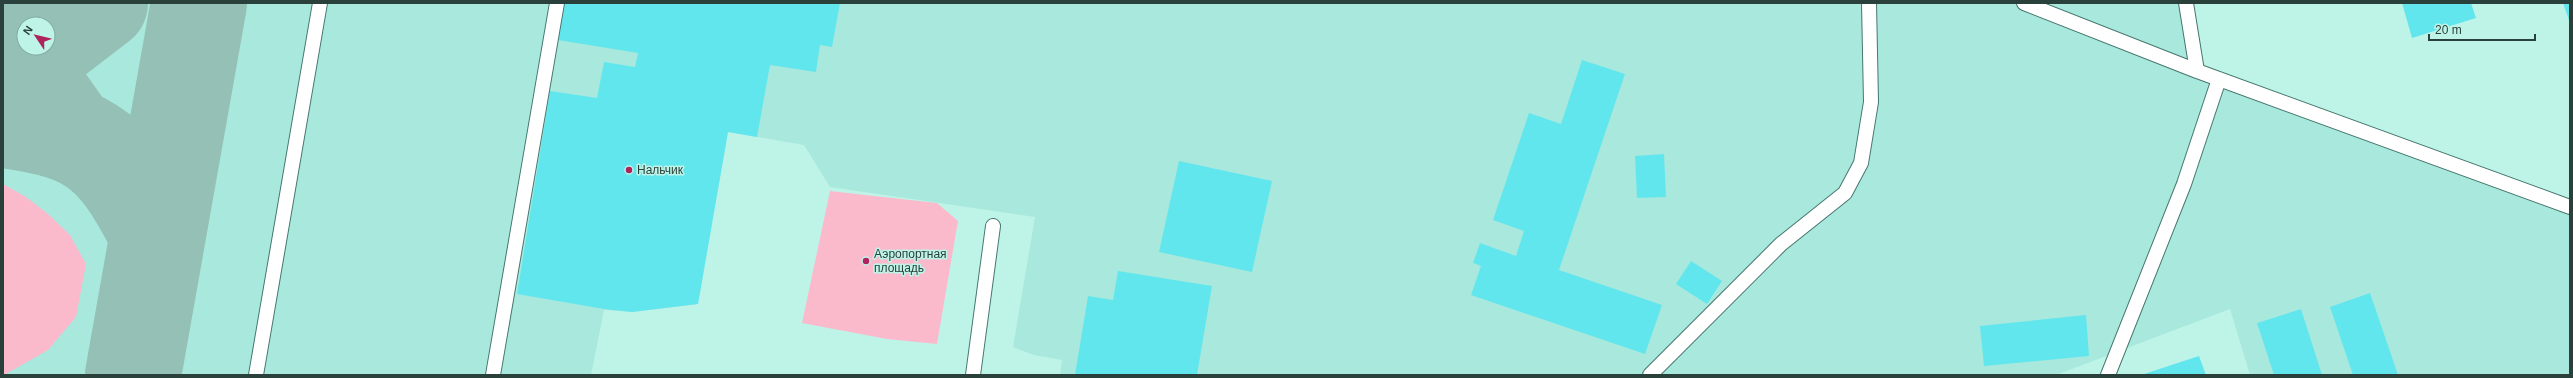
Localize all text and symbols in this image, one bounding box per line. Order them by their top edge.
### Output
north arrow [16,16,56,56]
scale bar [2429,16,2535,42]
text: 20 m [2435,23,2462,37]
text: N [21,24,35,37]
place label: Нальчик [637,163,684,177]
marker: Нальчик [624,165,634,175]
place label: Аэропортная площадь [874,247,947,275]
marker: Аэропортная площадь [861,256,871,266]

